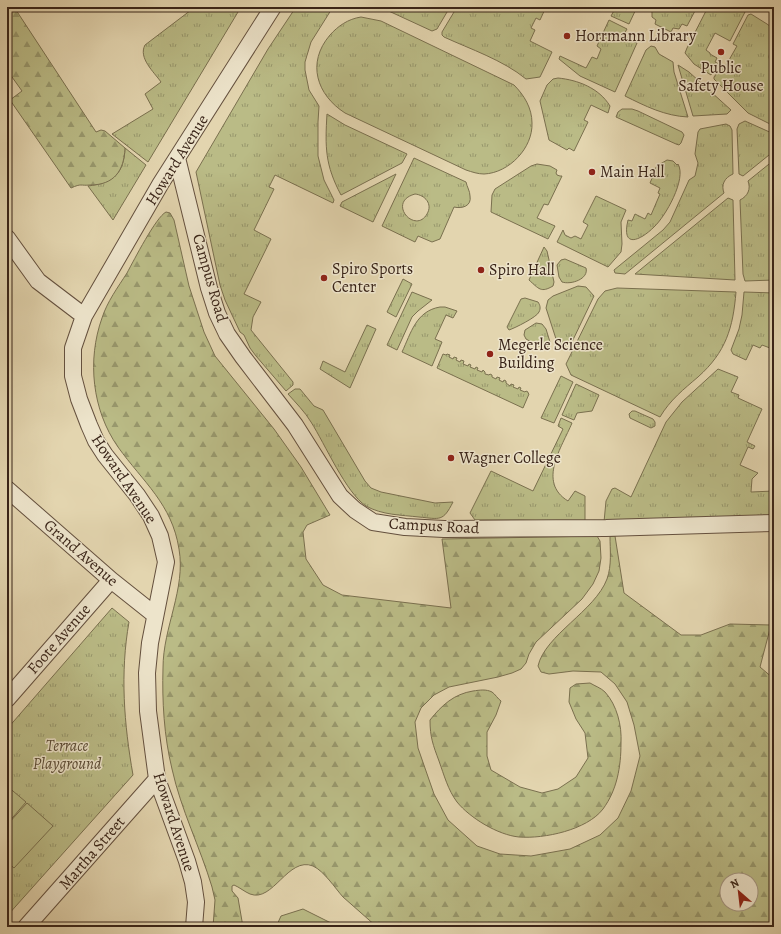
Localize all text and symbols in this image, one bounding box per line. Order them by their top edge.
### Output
place label: Horrmann Library [575,25,697,47]
marker: Horrmann Library [562,31,572,41]
marker: Public Safety House [716,47,726,57]
place label: Public Safety House [678,57,764,97]
street label: Howard Avenue [140,110,214,210]
place label: Main Hall [600,161,664,183]
marker: Main Hall [587,167,597,177]
street label: Campus Road [187,231,233,325]
place label: Spiro Sports Center [332,258,413,298]
place label: Spiro Hall [489,259,555,281]
marker: Spiro Hall [476,265,486,275]
marker: Spiro Sports Center [319,273,329,283]
place label: Megerle Science Building [498,334,603,374]
marker: Megerle Science Building [485,349,495,359]
street label: Howard Avenue [86,430,162,528]
place label: Wagner College [458,447,561,469]
marker: Wagner College [446,453,456,463]
street label: Campus Road [388,513,480,539]
street label: Grand Avenue [39,515,123,591]
street label: Foote Avenue [22,599,96,679]
park label: Terrace Playground [33,735,102,775]
street label: Howard Avenue [148,769,200,875]
street label: Martha Street [54,812,130,894]
north arrow [719,872,759,912]
text: N [727,875,742,892]

